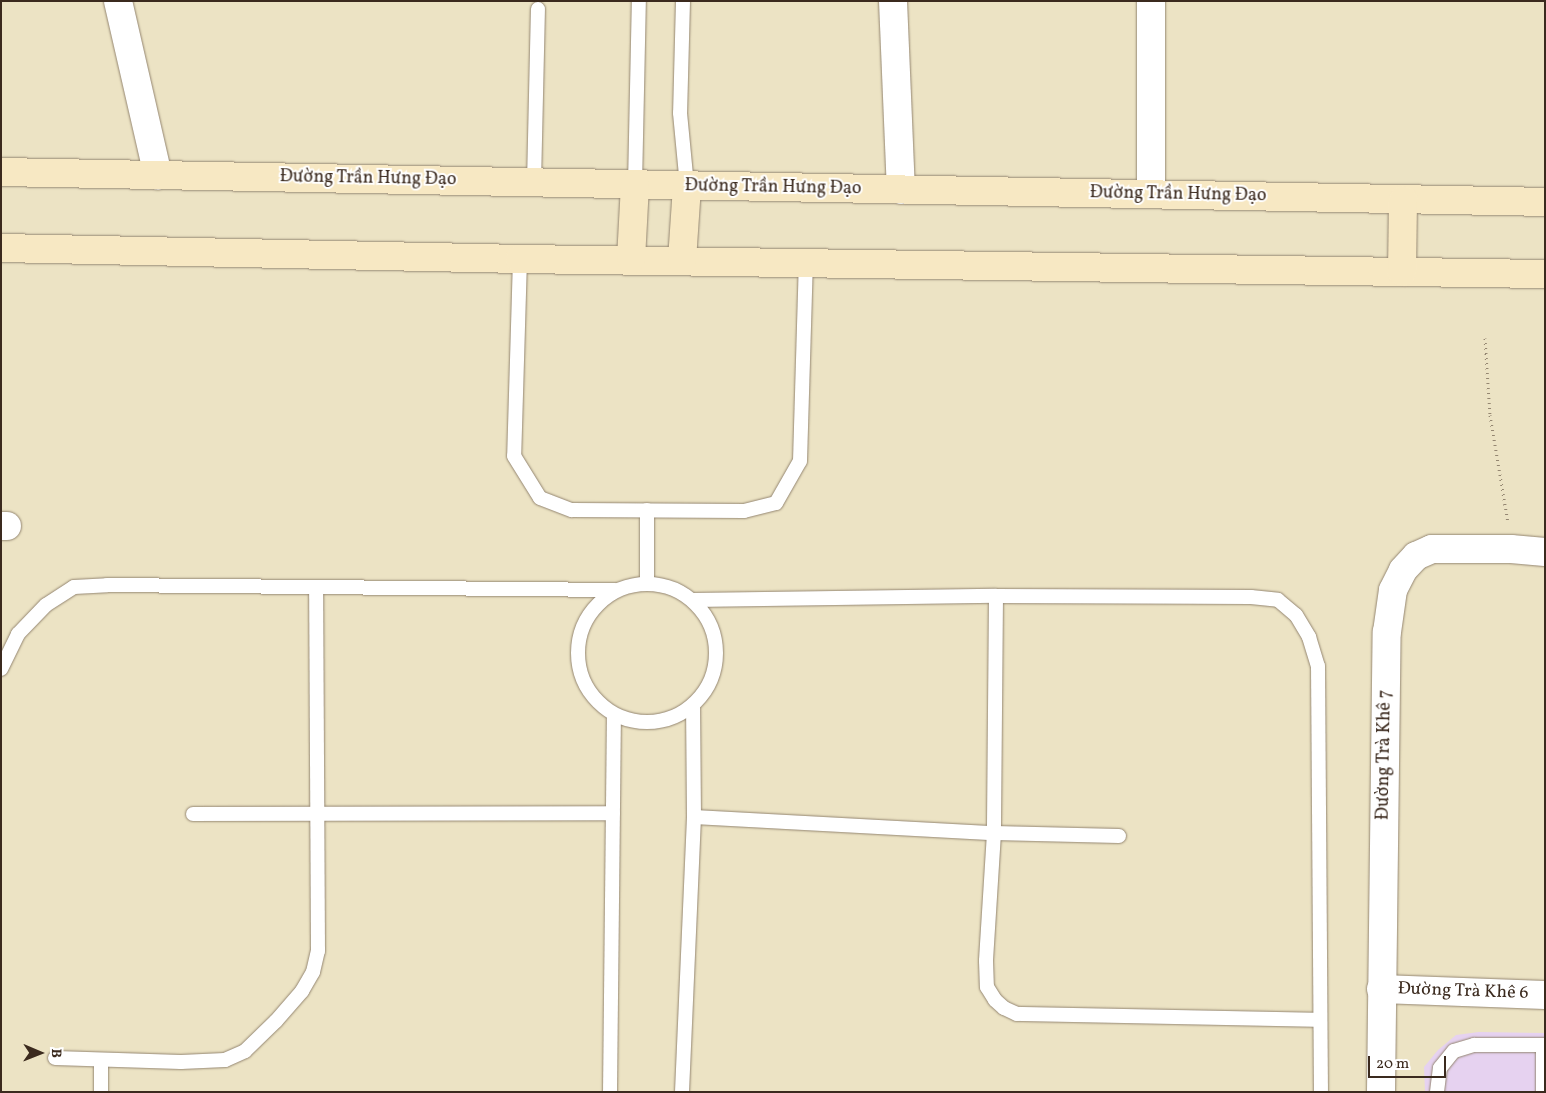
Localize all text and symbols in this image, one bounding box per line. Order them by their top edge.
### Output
street label: Đường Trần Hưng Đạo [279,167,457,191]
street label: Đường Trần Hưng Đạo [684,176,862,200]
street label: Đường Trần Hưng Đạo [1089,183,1267,207]
street label: Đường Trà Khê 7 [1373,689,1397,821]
street label: Đường Trà Khê 6 [1397,979,1529,1005]
north arrow [15,1028,65,1078]
scale bar [1371,1046,1448,1078]
text: B [46,1048,65,1058]
text: 20 m [1376,1054,1409,1075]

